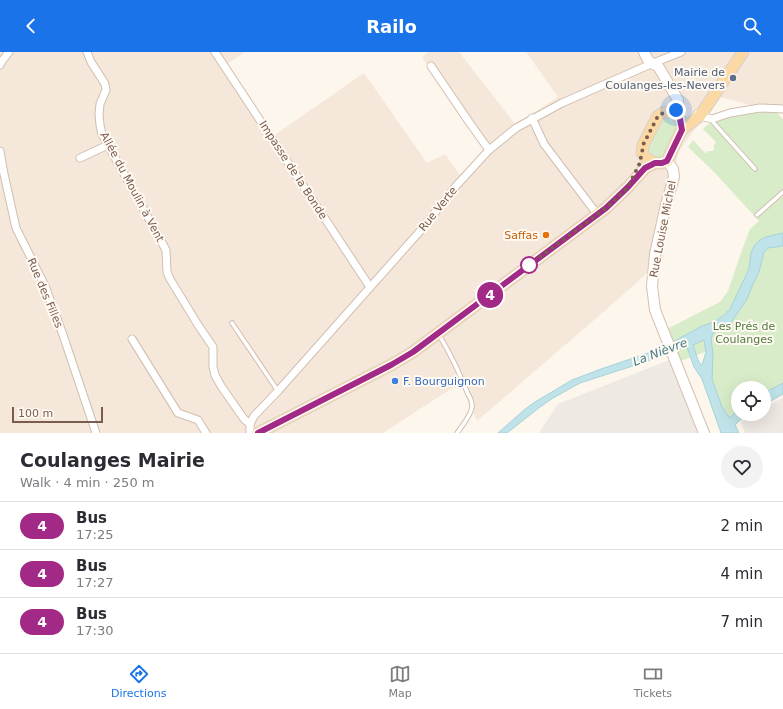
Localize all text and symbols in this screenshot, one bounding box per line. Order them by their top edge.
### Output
icon: back [20,15,42,37]
icon: search [741,15,763,37]
text: Railo [366,16,417,37]
place label: Mairie de Coulanges-les-Nevers [605,66,725,92]
marker: Mairie de Coulanges-les-Nevers [728,73,738,83]
your location [666,100,686,120]
street label: Impasse de la Bonde [256,118,330,222]
street label: Allée du Moulin à Vent [97,130,167,245]
street label: Rue Louise Michel [647,179,679,279]
street label: Rue Verte [416,184,460,234]
place label: Saffas [504,229,538,242]
marker: Saffas [541,230,551,240]
street label: Rue des Filles [24,256,66,330]
unlabelled marker [520,256,538,274]
line badge: 4 [477,282,503,308]
text: 4 [485,287,495,303]
park label: Les Prés de Coulanges [713,320,775,346]
water label: La Nièvre [631,335,689,369]
place label: F. Bourguignon [403,375,485,388]
marker: F. Bourguignon [390,376,400,386]
map controls [731,381,771,421]
button: locate [731,381,771,421]
scale bar [12,405,103,424]
text: 100 m [18,407,53,420]
button: heart [721,446,763,488]
text: Coulanges Mairie [20,449,205,471]
text: Walk · 4 min · 250 m [20,475,154,490]
text: Bus [76,509,107,527]
text: 2 min [720,517,763,535]
text: 4 [37,518,47,534]
text: 17:25 [76,527,113,542]
text: Bus [76,557,107,575]
text: 4 min [720,565,763,583]
text: 4 [37,566,47,582]
text: 17:27 [76,575,113,590]
text: Bus [76,605,107,623]
text: 7 min [720,613,763,631]
text: 4 [37,614,47,630]
text: 17:30 [76,623,113,638]
tab: Directions [111,663,166,700]
tab: Map [388,663,412,700]
tab: Tickets [634,663,672,700]

